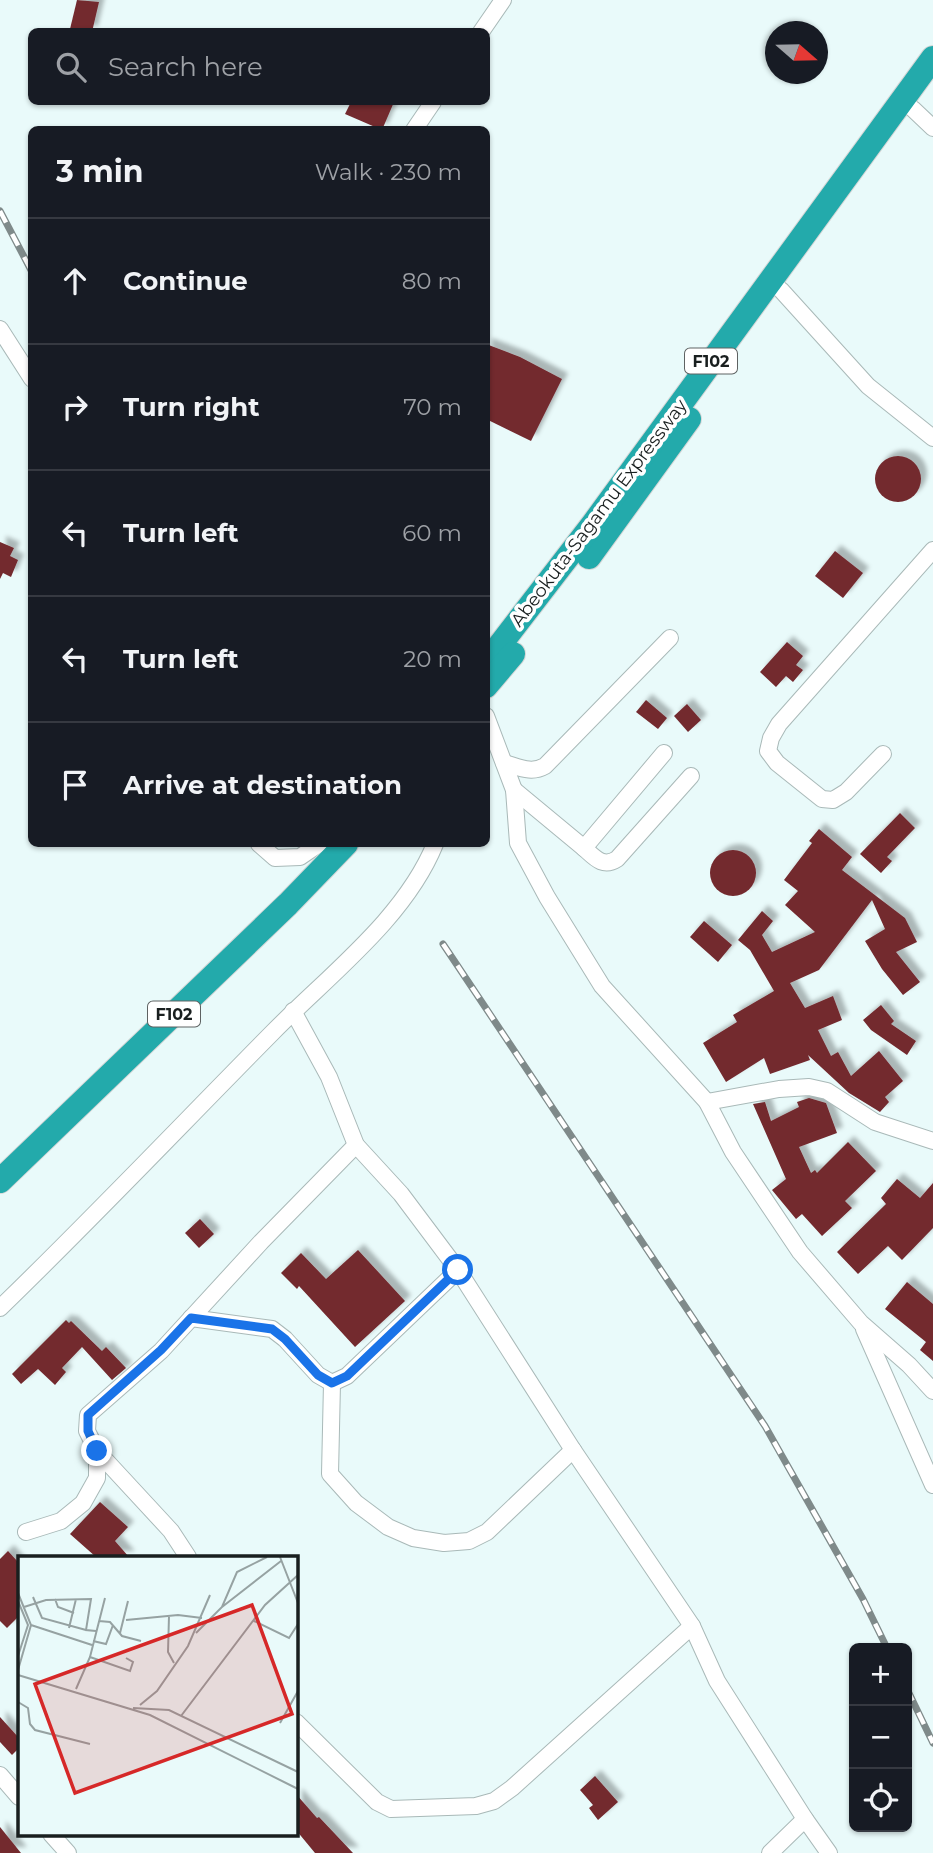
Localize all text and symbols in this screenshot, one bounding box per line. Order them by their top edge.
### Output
north arrow [765,21,828,84]
search box [28,28,490,105]
icon: search [52,48,90,86]
text: Search here [108,51,263,83]
text: 3 min [56,153,143,190]
text: Walk · 230 m [315,158,462,186]
icon: ahead [56,262,94,300]
text: Continue [123,265,248,297]
text: 80 m [402,267,462,295]
road number: F102 [685,348,737,374]
icon: right [56,388,94,426]
text: Turn right [123,391,259,423]
text: 70 m [403,393,462,421]
street label: Abeokuta-Sagamu Expressway [506,395,692,631]
icon: left [56,514,94,552]
text: Turn left [123,517,239,549]
text: 60 m [402,519,462,547]
icon: left [56,640,94,678]
text: Turn left [123,643,239,675]
text: 20 m [403,645,462,673]
icon: arrive [56,766,94,804]
text: Arrive at destination [123,769,402,801]
road number: F102 [148,1002,200,1026]
route start [442,1254,473,1285]
route end [81,1435,112,1466]
inset map [18,1556,298,1836]
map controls [849,1643,912,1832]
button: + [849,1643,912,1706]
button: − [849,1706,912,1769]
button: locate [849,1769,912,1832]

